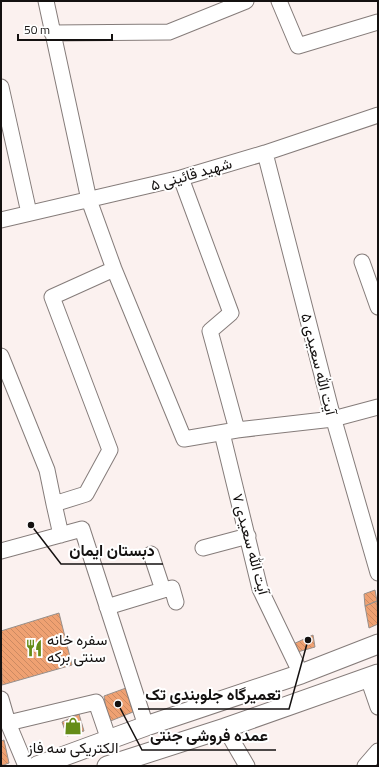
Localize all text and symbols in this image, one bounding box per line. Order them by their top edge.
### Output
scale bar [18,16,112,42]
text: 50 m [24,20,50,39]
street label: شهید قائینی ۵ [148,151,235,197]
street label: آیت الله سعیدی ۵ [295,311,343,419]
street label: آیت الله سعیدی ۷ [226,491,276,599]
callout: دبستان ایمان [61,536,163,564]
text: دبستان ایمان [69,538,155,562]
place label: سفره خانه سنتی برکه [47,628,107,668]
restaurant icon: سفره خانه سنتی برکه [24,638,44,658]
callout: تعمیرگاه جلوبندی تک [138,681,289,709]
text: تعمیرگاه جلوبندی تک [145,682,281,706]
shop icon: الکتریکی سه فاز [63,716,83,736]
callout: عمده فروشی جنتی [142,722,276,750]
text: عمده فروشی جنتی [150,723,268,747]
place label: الکتریکی سه فاز [27,736,118,759]

